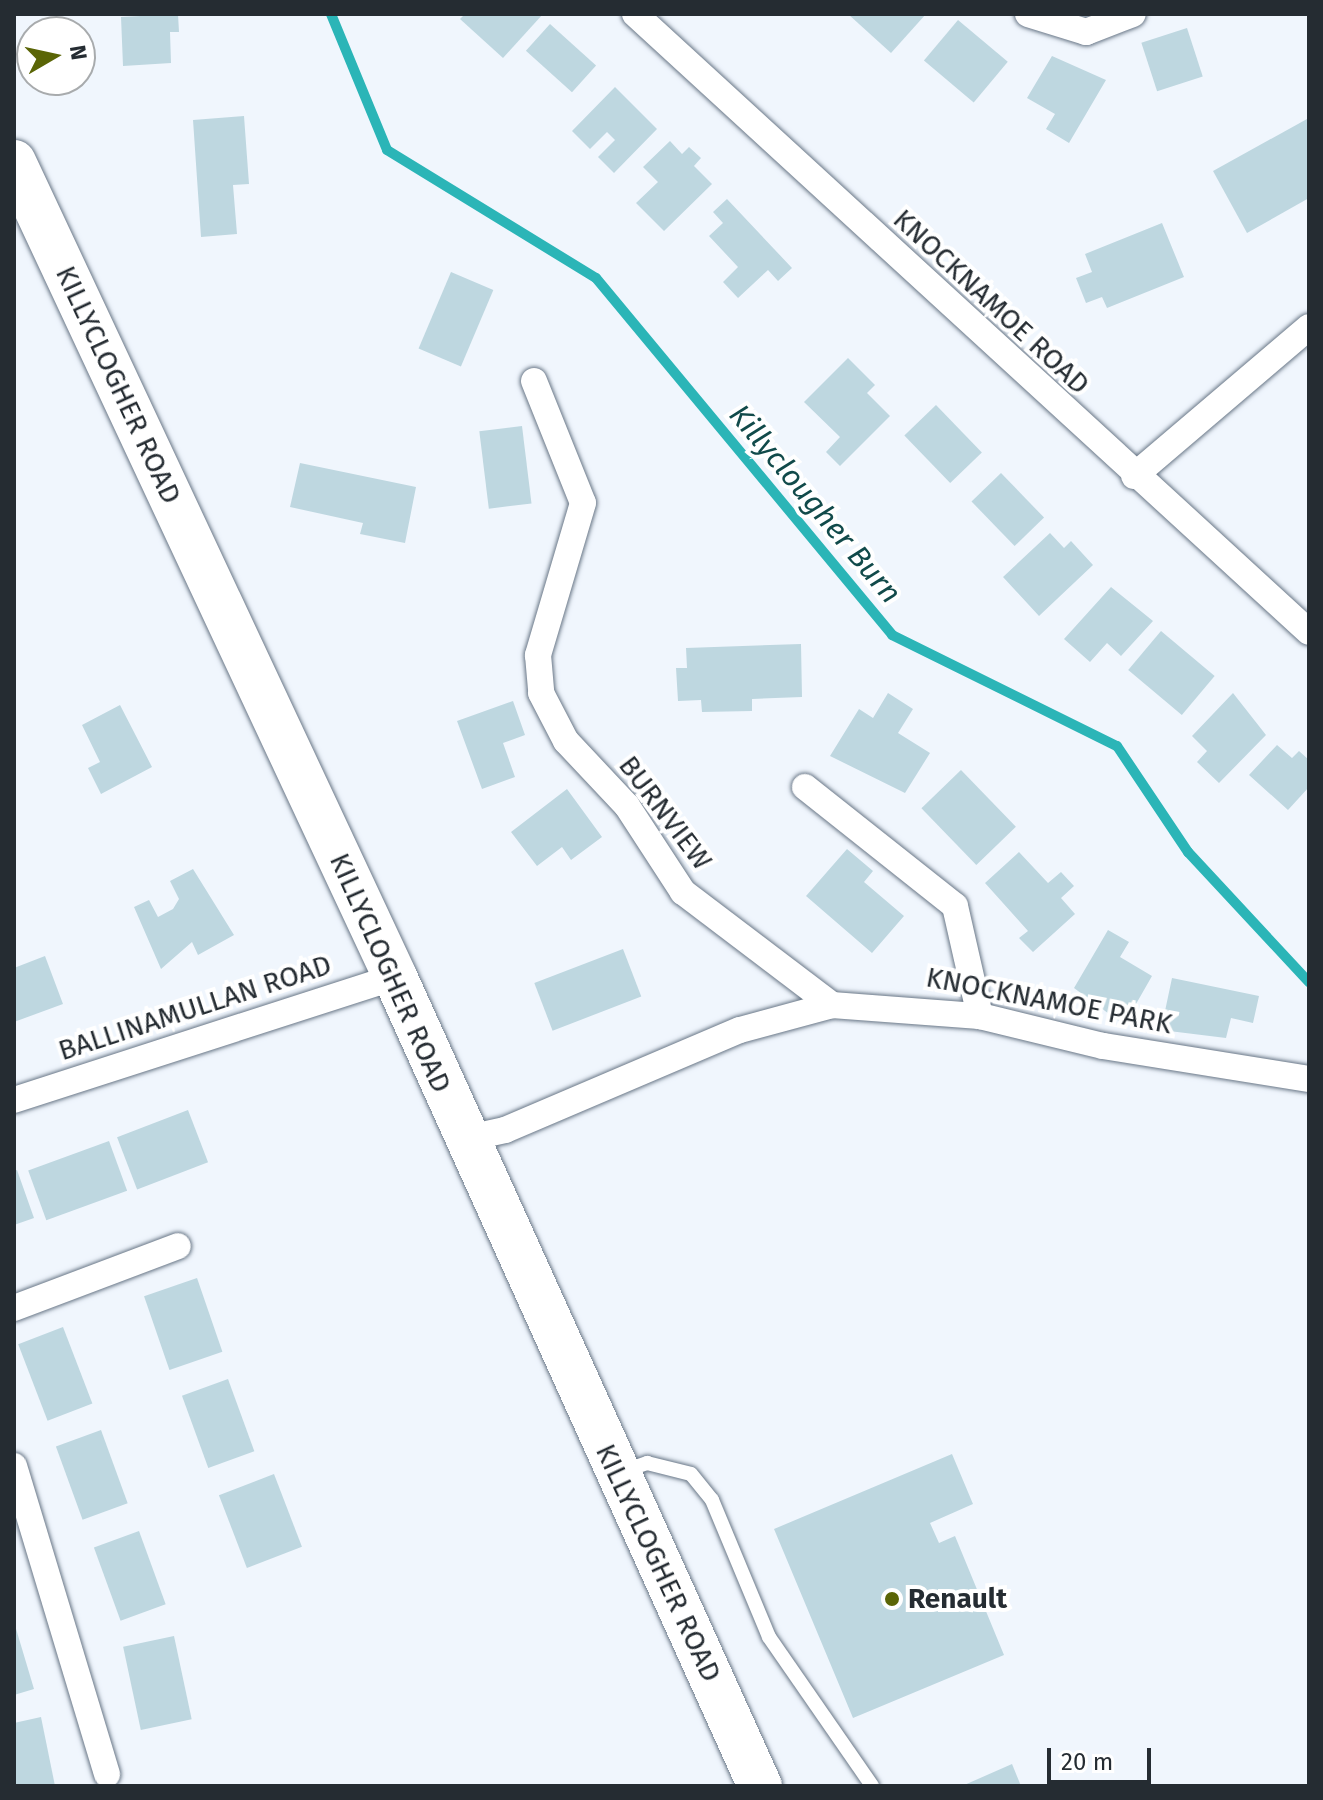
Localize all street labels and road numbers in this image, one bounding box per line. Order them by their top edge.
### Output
street label: KNOCKNAMOE ROAD [886,203,1096,401]
street label: KILLYCLOGHER ROAD [48,261,188,509]
street label: BURNVIEW [611,750,719,876]
street label: KILLYCLOGHER ROAD [322,848,458,1098]
street label: BALLINAMULLAN ROAD [54,948,336,1068]
street label: KNOCKNAMOE PARK [923,961,1175,1041]
street label: KILLYCLOGHER ROAD [588,1439,728,1687]

